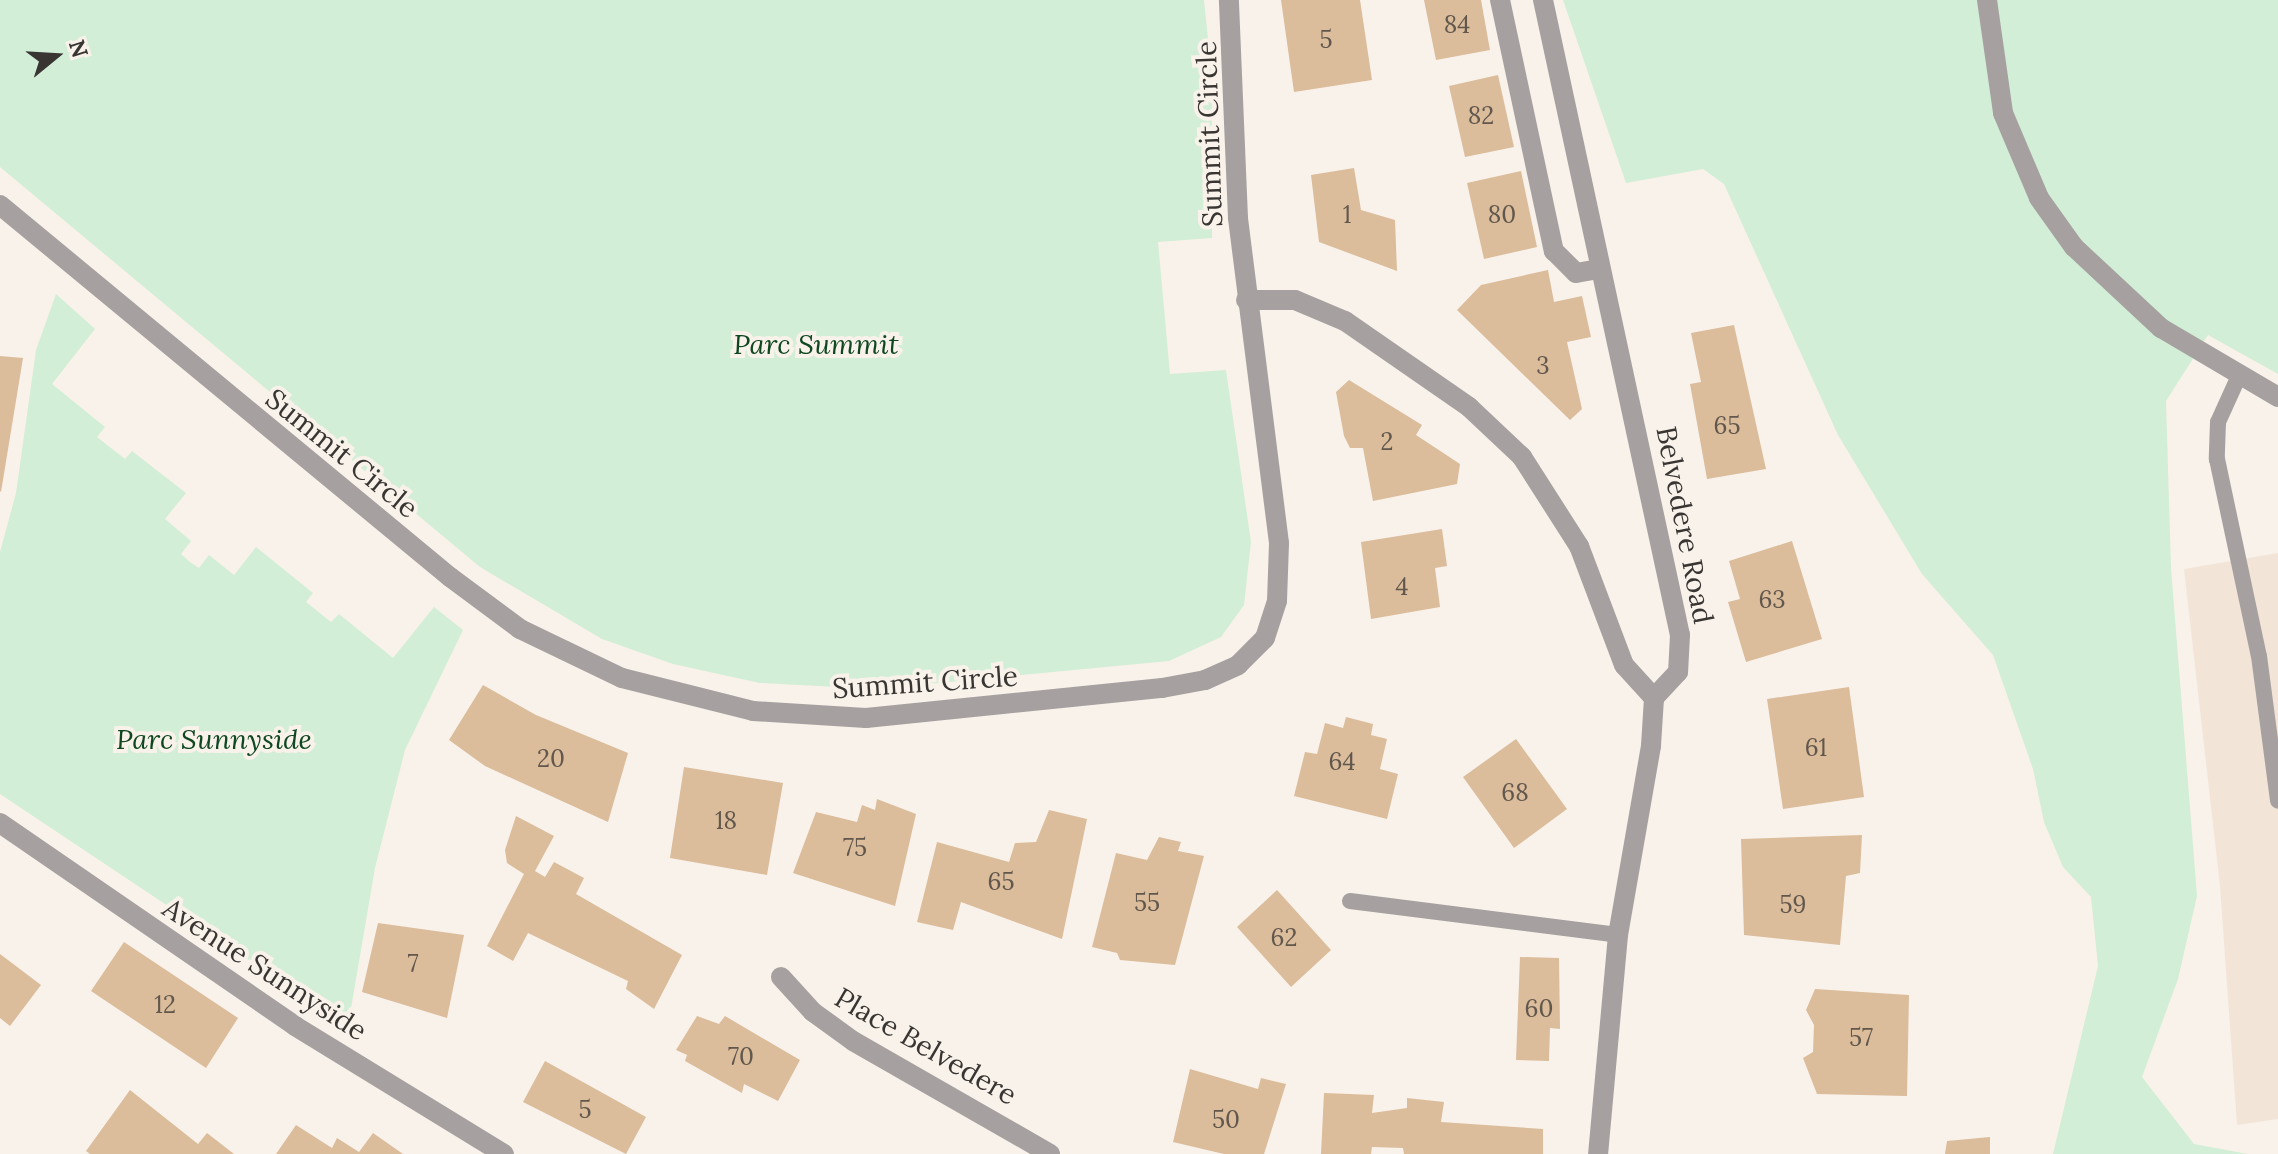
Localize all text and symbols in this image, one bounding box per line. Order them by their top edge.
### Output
house number: 84 [1444,11,1470,39]
north arrow [16,16,96,96]
house number: 5 [1319,26,1333,54]
text: N [63,36,95,61]
street label: Summit Circle [1189,40,1229,228]
house number: 82 [1468,102,1494,130]
house number: 1 [1343,201,1351,229]
house number: 80 [1488,201,1516,229]
park label: Parc Summit [733,327,899,361]
house number: 3 [1536,352,1550,380]
street label: Summit Circle [259,381,425,525]
house number: 65 [1714,412,1740,440]
street label: Belvedere Road [1649,423,1721,627]
house number: 2 [1381,428,1393,456]
house number: 4 [1395,573,1409,601]
house number: 63 [1758,586,1786,614]
street label: Summit Circle [831,659,1019,705]
park label: Parc Sunnyside [116,722,312,756]
house number: 61 [1805,734,1827,762]
house number: 20 [537,745,565,773]
house number: 64 [1329,748,1355,776]
house number: 68 [1501,779,1529,807]
house number: 18 [715,807,737,835]
house number: 75 [843,834,867,862]
house number: 65 [988,868,1014,896]
house number: 55 [1134,889,1160,917]
street label: Avenue Sunnyside [157,891,373,1047]
house number: 59 [1780,891,1806,919]
house number: 62 [1271,924,1297,952]
house number: 7 [407,950,419,978]
street label: Place Belvedere [829,980,1023,1112]
house number: 12 [154,991,176,1019]
house number: 60 [1525,995,1553,1023]
house number: 57 [1849,1024,1873,1052]
house number: 70 [728,1043,754,1071]
house number: 5 [578,1096,592,1124]
house number: 50 [1212,1106,1240,1134]

